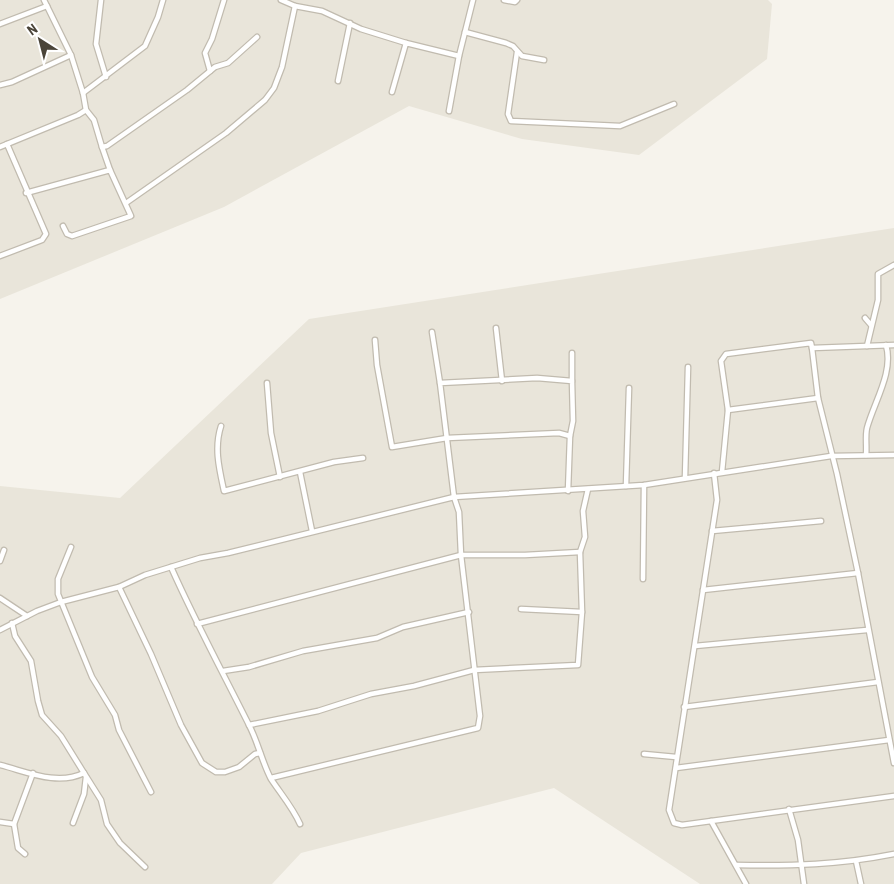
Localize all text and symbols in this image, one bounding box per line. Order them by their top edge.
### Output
north arrow [15,15,65,65]
text: N [24,20,41,38]

